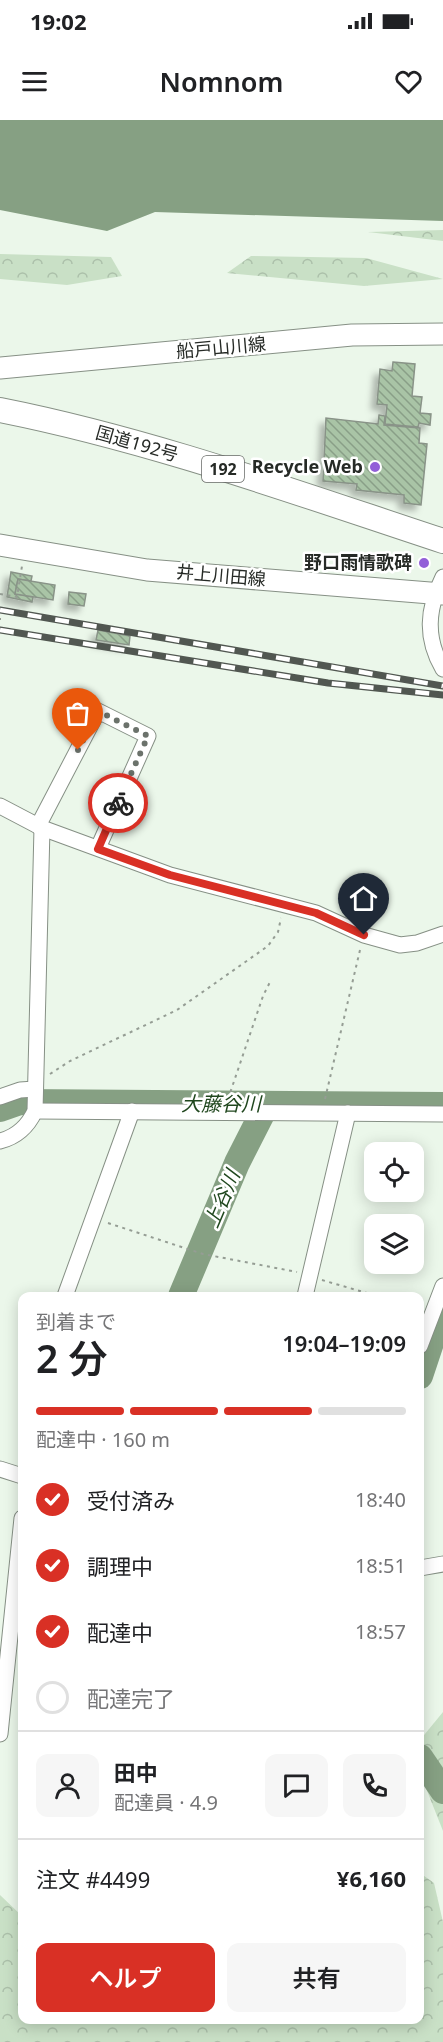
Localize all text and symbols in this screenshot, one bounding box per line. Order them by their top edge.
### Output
text: 19:02 [30,6,87,36]
text: Nomnom [160,63,283,100]
icon: menu [18,65,51,98]
icon: heart [392,65,425,98]
street label: 船戸山川線 [175,331,267,363]
street label: 国道192号 [93,420,181,466]
place label: Recycle Web [252,454,363,478]
road number: 192 [202,456,244,482]
marker: Recycle Web [368,460,382,474]
place label: 野口雨情歌碑 [304,550,412,574]
marker: 野口雨情歌碑 [417,556,431,570]
street label: 井上川田線 [175,559,267,591]
pin [52,688,103,750]
icon: bag [61,697,94,730]
courier [88,773,148,833]
icon: bike [102,787,135,820]
pin [338,873,389,935]
icon: home [347,882,380,915]
water label: 大藤谷川 [181,1090,263,1117]
map controls [364,1142,424,1274]
button: locate [364,1142,424,1202]
water label: 上谷川 [197,1164,246,1232]
button: layers [364,1214,424,1274]
text: 到着まで [36,1308,116,1335]
text: 19:04–19:09 [282,1328,406,1358]
text: 2 分 [36,1331,107,1384]
text: 配達中 · 160 m [36,1426,170,1453]
icon: check [36,1483,69,1516]
text: 受付済み [87,1485,175,1515]
text: 18:40 [355,1486,406,1513]
icon: check [36,1549,69,1582]
text: 調理中 [87,1551,153,1581]
text: 18:51 [355,1552,406,1579]
icon: check [36,1615,69,1648]
text: 配達中 [87,1617,153,1647]
text: 18:57 [355,1618,406,1645]
text: 配達完了 [87,1683,175,1713]
button: person [36,1754,99,1817]
button: chat [265,1754,328,1817]
button: phone [343,1754,406,1817]
text: 田中 [114,1757,158,1787]
text: 配達員 · 4.9 [114,1789,218,1816]
text: ¥6,160 [337,1863,406,1893]
text: 注文 #4499 [36,1864,150,1894]
button: ヘルプ [36,1943,215,2012]
button: 共有 [227,1943,406,2012]

